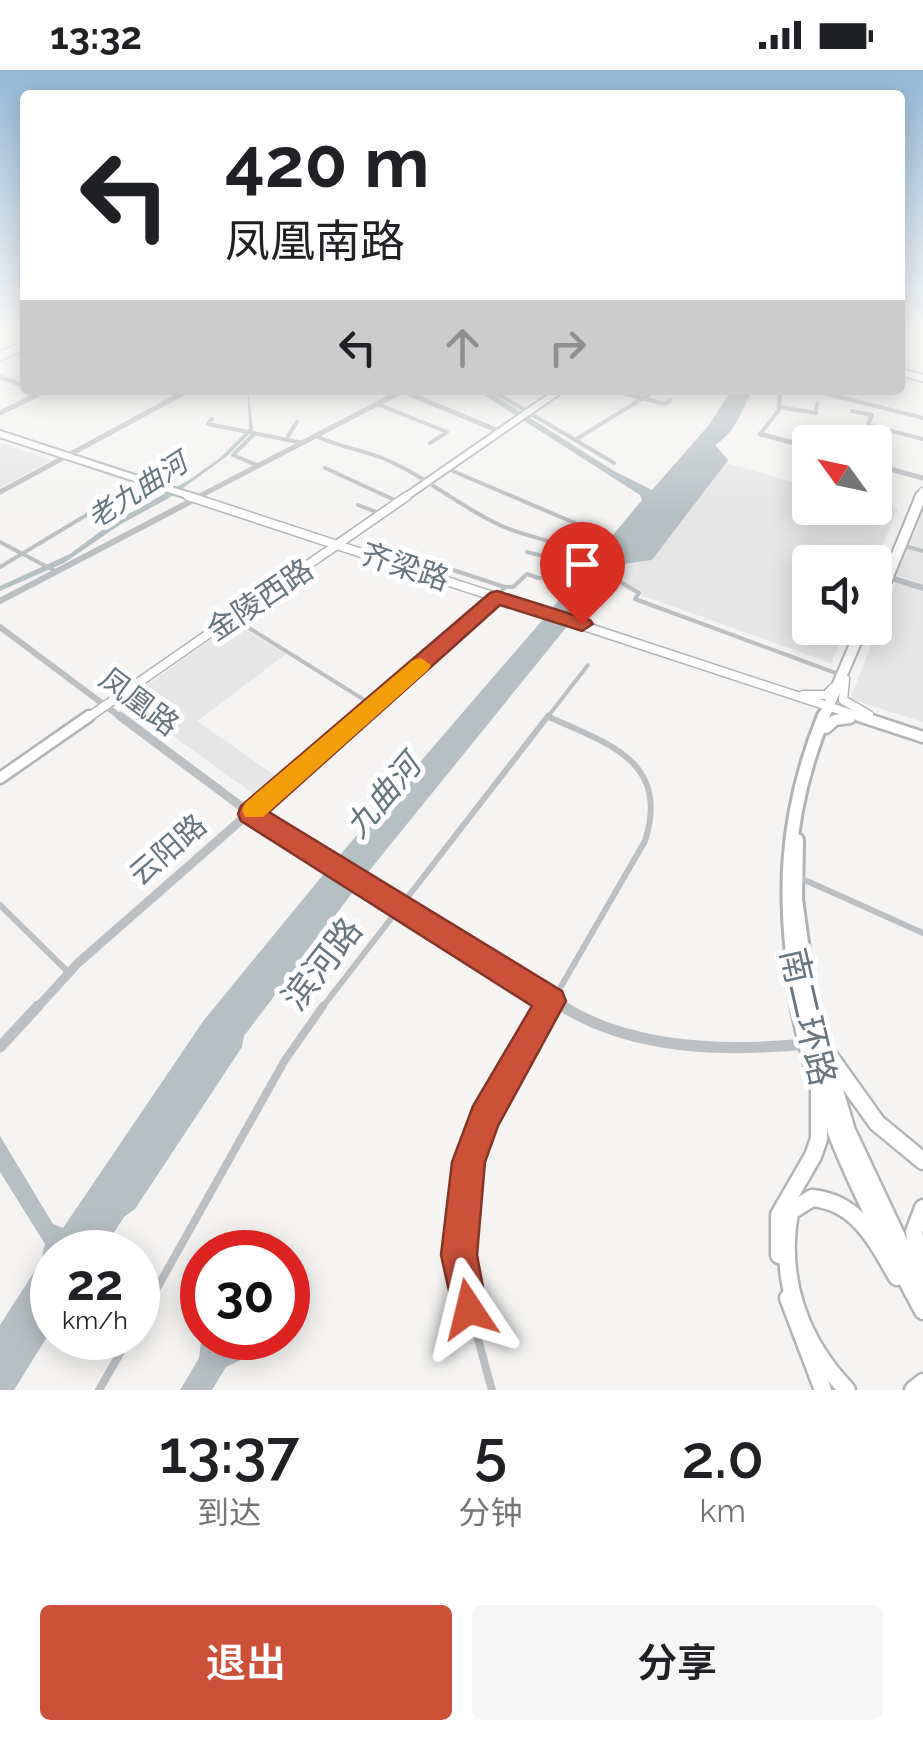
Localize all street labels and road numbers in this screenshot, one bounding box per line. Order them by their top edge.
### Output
street label: 齐梁路 [357,536,453,597]
street label: 金陵西路 [200,552,319,648]
street label: 凤凰路 [93,661,186,743]
street label: 云阳路 [122,807,213,892]
street label: 滨河路 [273,910,370,1018]
street label: 南二环路 [773,944,844,1090]

